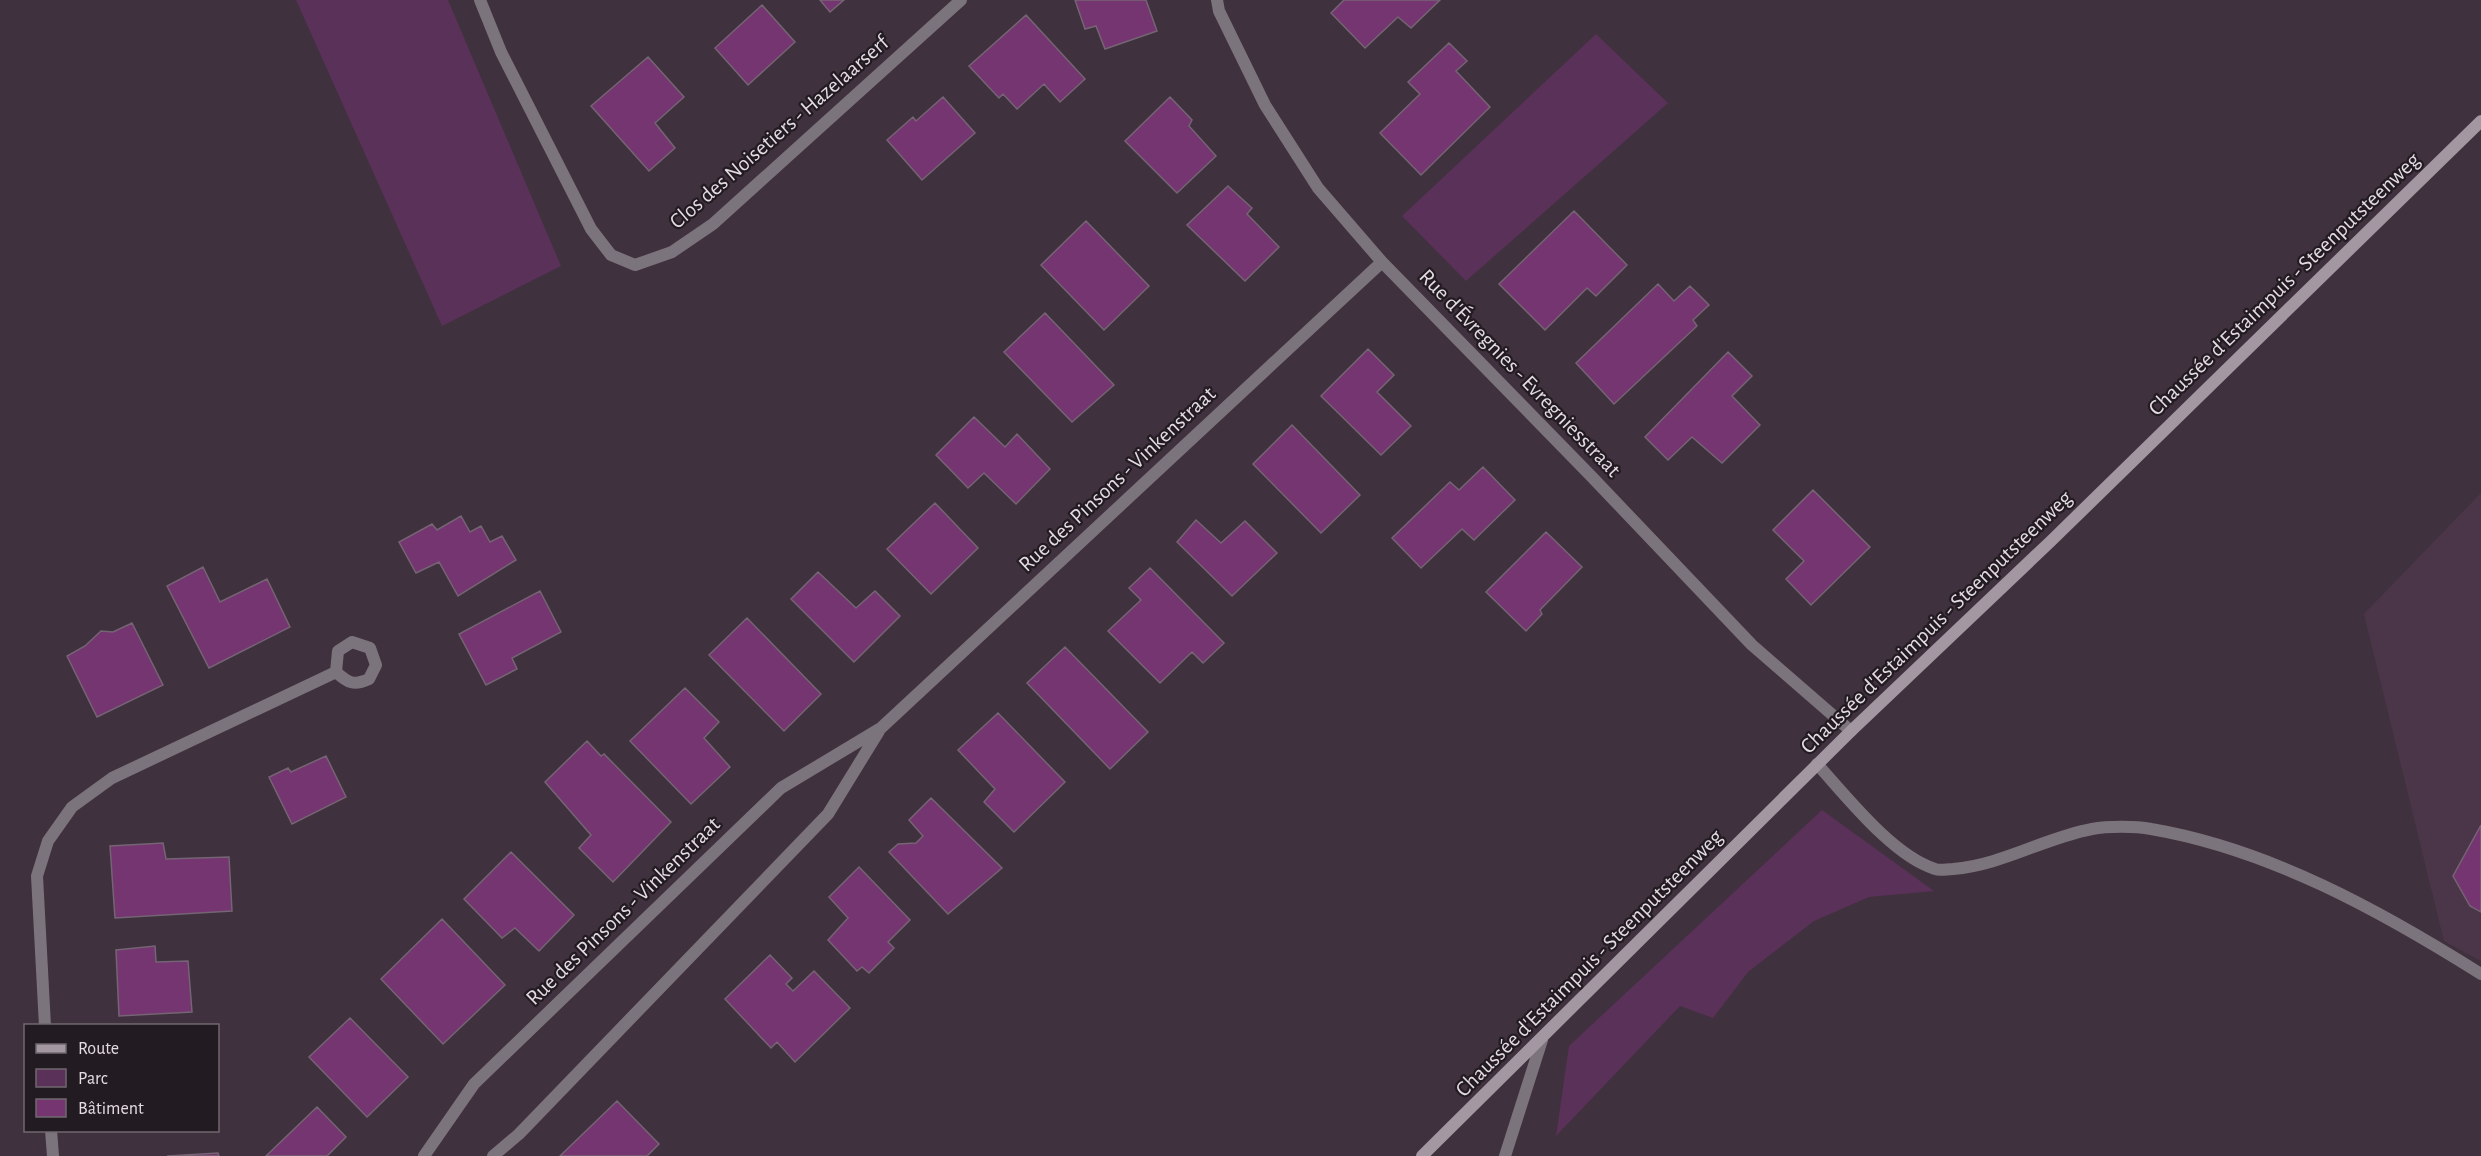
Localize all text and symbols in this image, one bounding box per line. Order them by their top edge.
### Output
street label: Clos des Noisetiers - Hazelaarserf [665,30,894,233]
street label: Chaussée d'Estaimpuis - Steenputsteenweg [2144,148,2424,420]
street label: Rue d'Évregnies - Evregniesstraat [1415,264,1626,481]
street label: Rue des Pinsons - Vinkenstraat [1014,382,1220,576]
street label: Chaussée d'Estaimpuis - Steenputsteenweg [1796,486,2076,758]
street label: Rue des Pinsons - Vinkenstraat [522,813,724,1009]
street label: Chaussée d'Estaimpuis - Steenputsteenweg [1451,825,1727,1101]
legend [24,1024,219,1132]
text: Route [78,1040,119,1058]
text: Parc [78,1070,108,1088]
text: Bâtiment [78,1100,144,1118]

